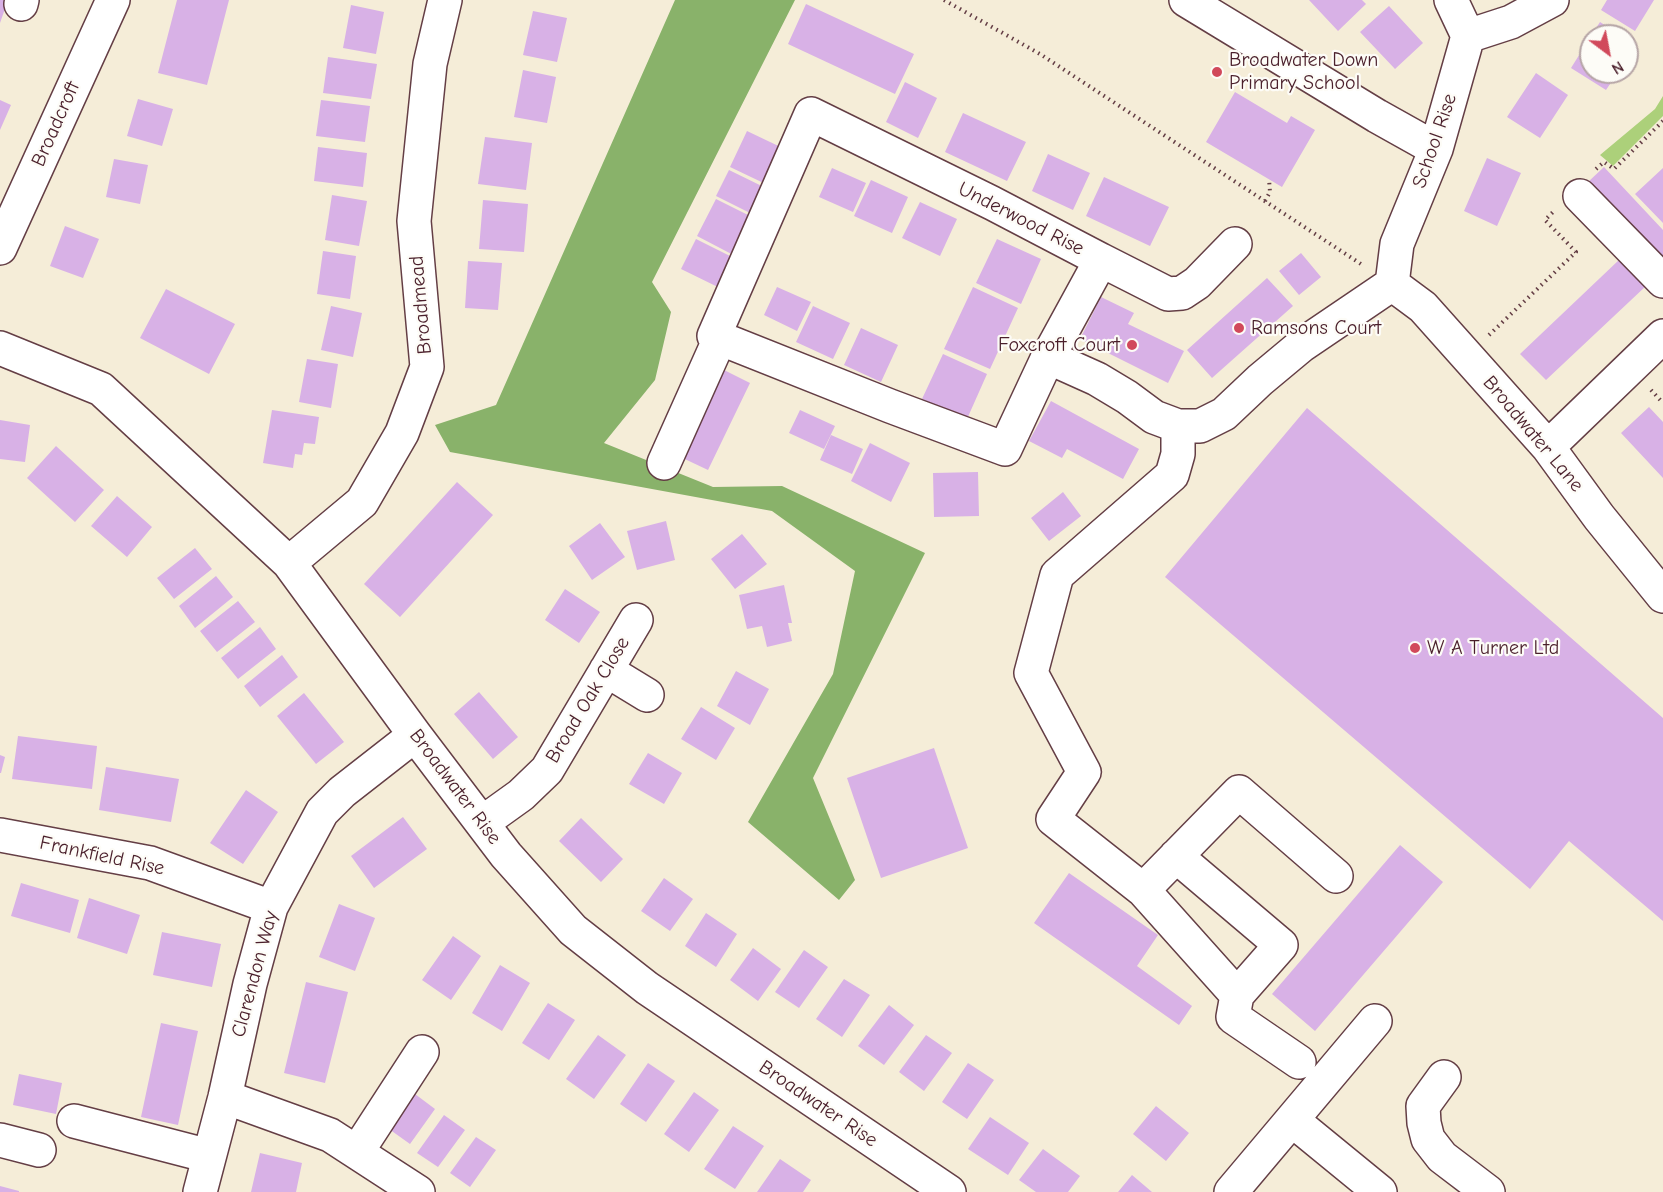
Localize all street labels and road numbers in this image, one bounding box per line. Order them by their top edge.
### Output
street label: Broadcroft [27,78,85,170]
street label: School Rise [1408,91,1462,191]
street label: Underwood Rise [954,177,1088,261]
street label: Broadmead [405,255,437,355]
street label: Broadwater Lane [1477,371,1589,497]
street label: Broad Oak Close [541,632,635,768]
street label: Broadwater Rise [404,725,506,849]
street label: Frankfield Rise [38,831,166,881]
street label: Clarendon Way [227,908,283,1040]
street label: Broadwater Rise [754,1055,882,1153]

